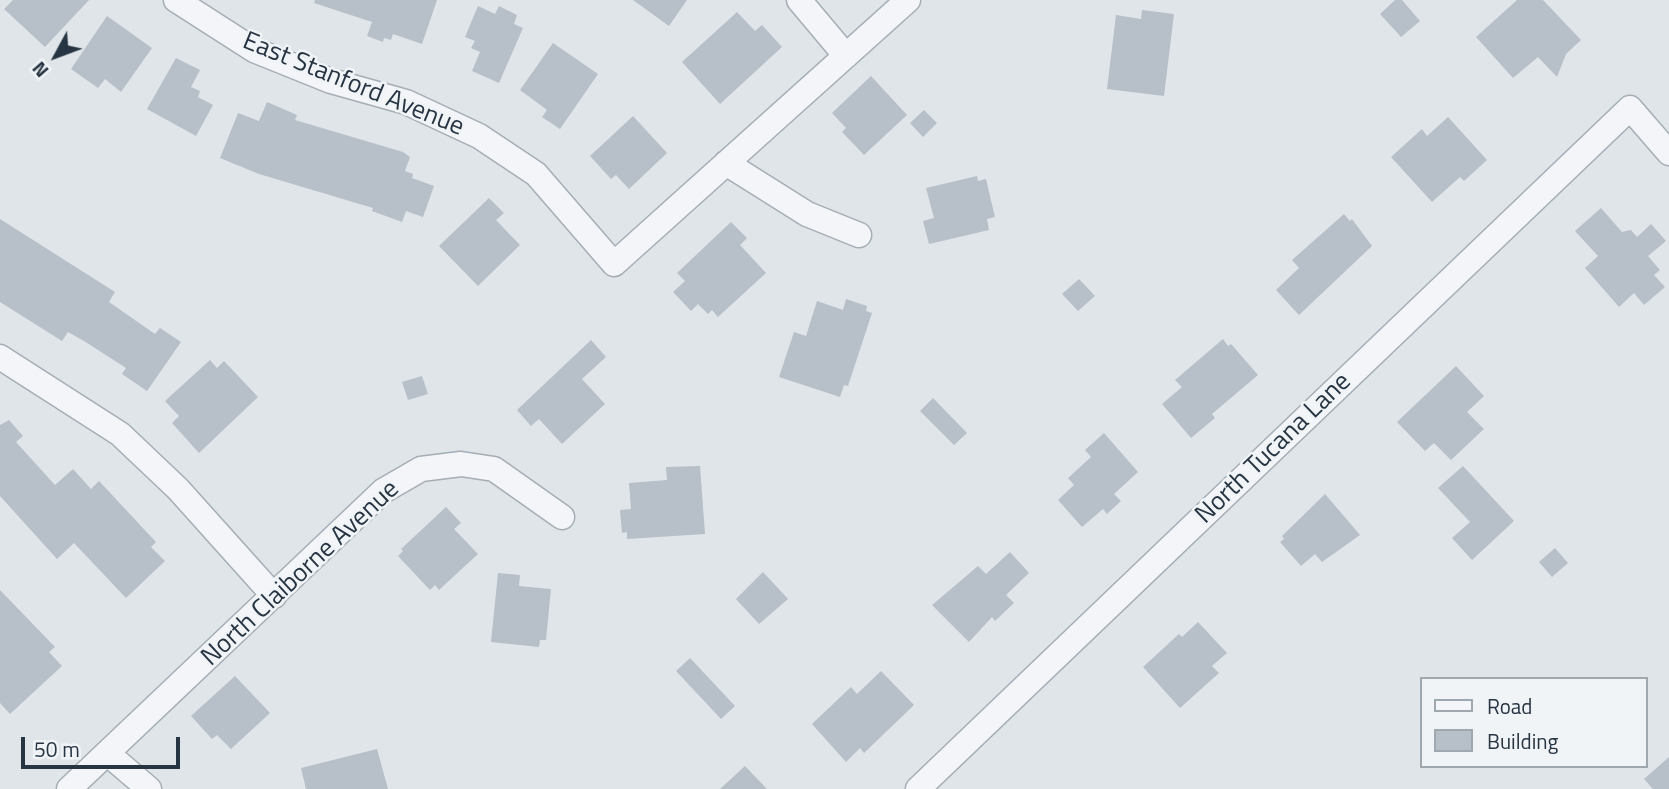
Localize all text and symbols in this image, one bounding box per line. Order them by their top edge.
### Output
north arrow [21,21,91,91]
street label: East Stanford Avenue [238,26,468,144]
text: N [25,56,55,85]
street label: North Tucana Lane [1190,367,1358,531]
street label: North Claiborne Avenue [196,474,406,674]
legend [1420,677,1648,768]
text: Road [1487,690,1532,722]
scale bar [24,722,184,766]
text: Building [1487,725,1558,757]
text: 50 m [34,733,80,765]

